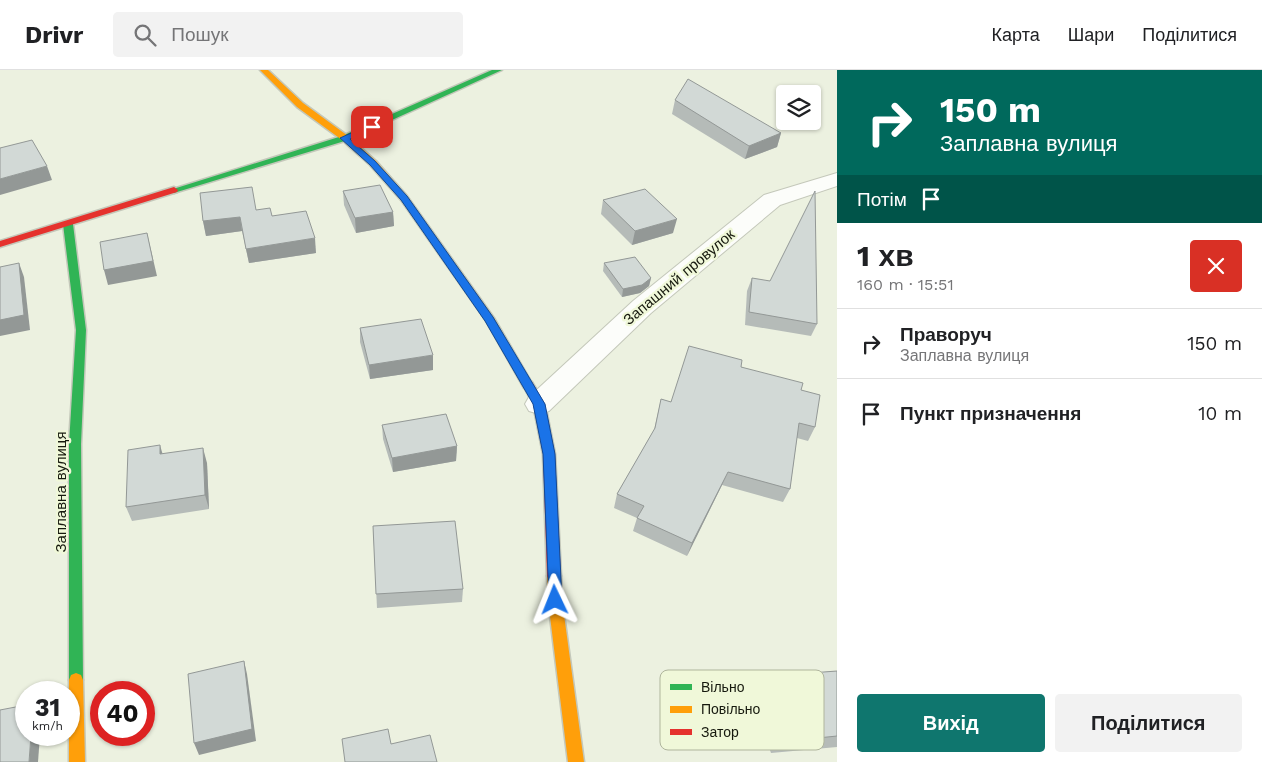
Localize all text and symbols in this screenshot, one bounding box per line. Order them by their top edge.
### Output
search box [113,12,463,57]
text: Drivr [25,21,83,49]
icon: search [131,21,159,49]
text: Пошук [171,23,229,46]
text: Карта [992,24,1040,45]
text: Шари [1068,24,1114,45]
text: Поділитися [1142,24,1237,45]
map controls [776,85,821,130]
button: layers [776,85,821,130]
text: 150 m [940,89,1041,131]
icon: right [857,90,922,155]
pin [351,106,393,148]
icon: arrive [358,113,386,141]
text: Заплавна вулиця [940,131,1117,156]
icon: arrive [917,185,945,213]
text: Потім [857,188,907,211]
street label: Запашний провулок [620,225,739,329]
text: 1 хв [857,238,914,273]
button: close [1190,240,1242,292]
text: 160 m · 15:51 [857,275,954,294]
text: Праворуч [900,323,992,346]
icon: right [857,330,885,358]
text: 150 m [1187,332,1242,355]
text: Заплавна вулиця [900,346,1029,365]
icon: arrive [857,400,885,428]
text: Пункт призначення [900,402,1081,425]
text: 10 m [1198,402,1242,425]
street label: Заплавна вулиця [52,432,70,552]
position arrow [528,573,580,625]
legend [660,670,824,750]
text: Вільно [701,679,745,695]
speed limit sign: 40 [90,681,155,746]
text: 31 [35,693,60,722]
button: Вихід [857,694,1045,752]
button: Поділитися [1055,694,1242,752]
text: Повільно [701,701,761,717]
text: km/h [32,719,63,733]
text: Затор [701,724,739,740]

